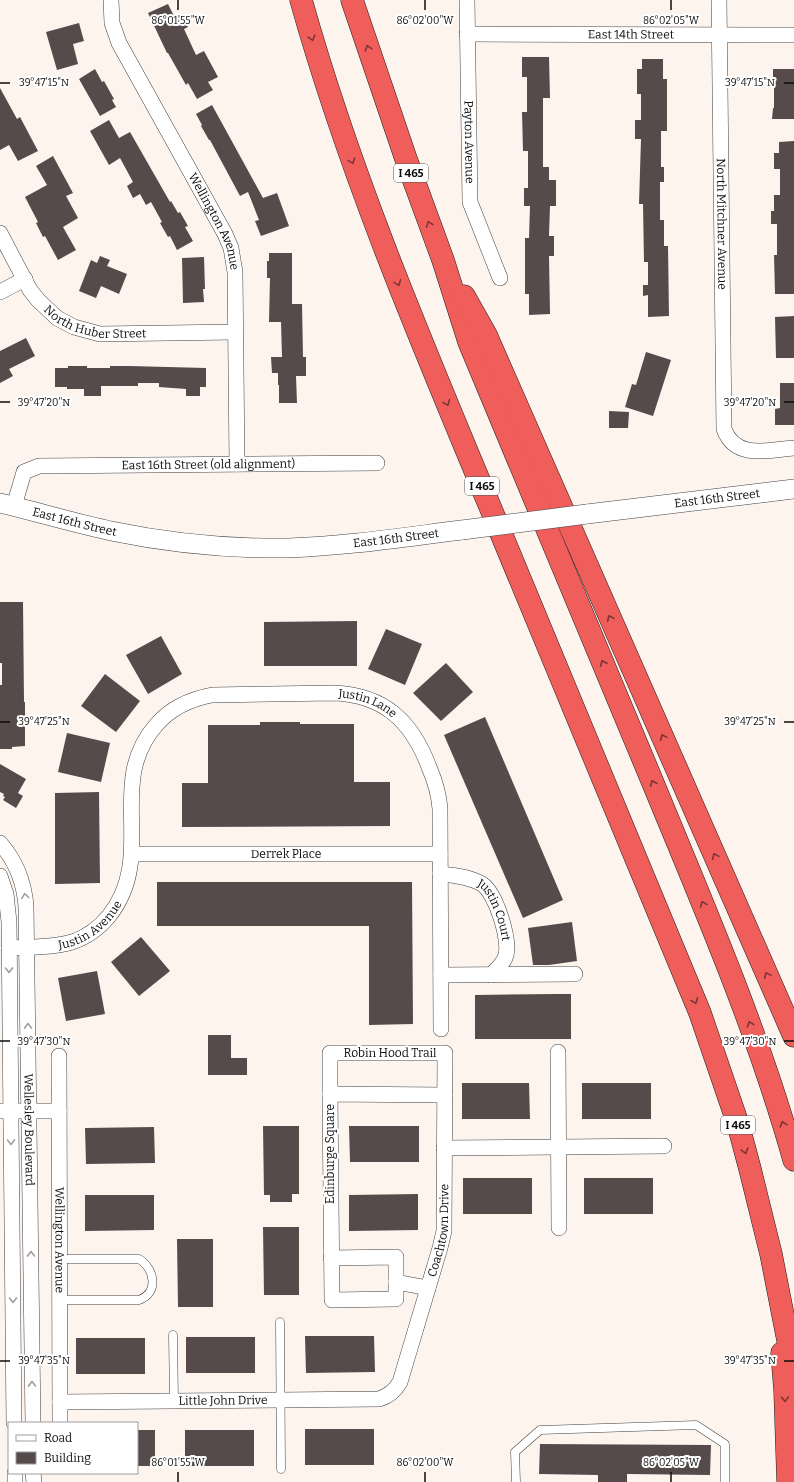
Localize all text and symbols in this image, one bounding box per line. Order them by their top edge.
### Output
text: 86°01'55"W [151,15,206,27]
text: 86°02'00"W [396,15,454,27]
text: 86°02'05"W [643,15,700,27]
street label: East 14th Street [588,27,675,42]
one-way arrow [307,34,316,41]
one-way arrow [365,45,373,52]
text: 39°47'15"N [19,77,69,89]
text: 39°47'15"N [725,77,775,89]
street label: Payton Avenue [461,100,477,184]
one-way arrow [348,157,356,164]
street label: North Mitchner Avenue [714,158,729,290]
road number: I 465 [394,164,428,182]
street label: Wellington Avenue [186,171,242,271]
one-way arrow [426,220,434,227]
one-way arrow [393,279,401,286]
street label: North Huber Street [41,302,147,341]
text: 39°47'20"N [18,397,70,409]
text: 39°47'20"N [724,397,776,409]
one-way arrow [442,400,450,407]
street label: East 16th Street (old alignment) [121,456,296,472]
road number: I 465 [465,477,499,495]
street label: East 16th Street [673,486,761,510]
street label: East 16th Street [31,505,119,539]
street label: East 16th Street [352,526,440,550]
one-way arrow [607,615,615,622]
one-way arrow [600,660,608,668]
street label: Justin Lane [337,686,400,720]
text: 39°47'25"N [18,716,70,728]
text: 39°47'25"N [724,716,776,728]
one-way arrow [659,734,667,741]
one-way arrow [650,780,658,788]
street label: Derrek Place [251,847,321,861]
one-way arrow [712,853,720,860]
street label: Justin Court [475,876,513,942]
one-way arrow [21,893,30,899]
street label: Justin Avenue [56,898,125,952]
one-way arrow [699,900,707,907]
one-way arrow [5,967,13,973]
one-way arrow [764,972,772,979]
one-way arrow [691,998,699,1005]
one-way arrow [747,1021,755,1028]
one-way arrow [24,1023,32,1029]
text: 39°47'30"N [18,1036,70,1048]
text: 39°47'30"N [724,1036,776,1048]
street label: Robin Hood Trail [344,1046,437,1060]
street label: Wellesley Boulevard [21,1073,37,1186]
street label: Edinburge Square [323,1104,337,1204]
road number: I 465 [721,1116,755,1134]
one-way arrow [779,1121,788,1128]
one-way arrow [7,1139,15,1145]
one-way arrow [740,1147,749,1154]
street label: Coachtown Drive [425,1184,451,1279]
street label: Wellington Avenue [52,1187,67,1293]
one-way arrow [27,1251,35,1257]
one-way arrow [9,1297,17,1303]
text: 39°47'35"N [18,1355,70,1367]
text: 39°47'35"N [724,1355,776,1367]
one-way arrow [28,1381,36,1387]
street label: Little John Drive [178,1393,268,1408]
one-way arrow [781,1396,790,1402]
legend [8,1422,138,1474]
text: Road [44,1431,72,1445]
text: Building [44,1451,91,1465]
text: 86°01'55"W [151,1457,206,1469]
text: 86°02'00"W [396,1457,454,1469]
text: 86°02'05"W [643,1457,700,1469]

